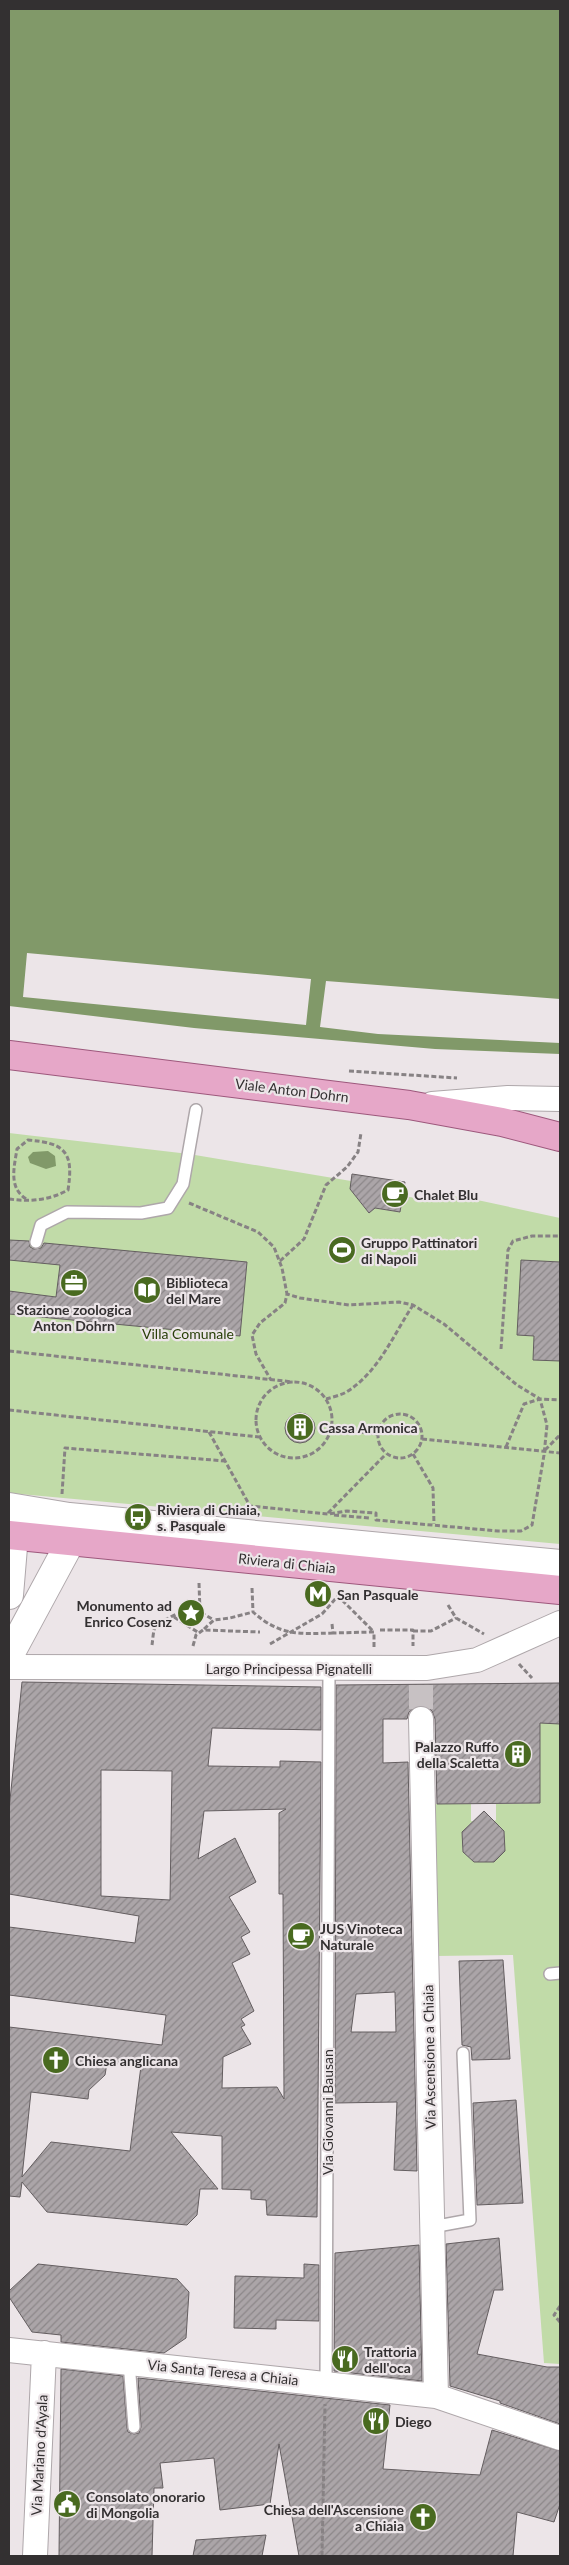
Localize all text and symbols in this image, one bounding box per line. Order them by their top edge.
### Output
street label: Viale Anton Dohrn [234,1075,350,1105]
cafe icon: Chalet Blu [380,1179,410,1209]
place label: Chalet Blu [414,1186,478,1203]
place label: Gruppo Pattinatori di Napoli [361,1234,477,1267]
sports icon: Gruppo Pattinatori di Napoli [327,1235,357,1265]
office icon: Stazione zoologica Anton Dohrn [59,1268,89,1298]
place label: Biblioteca del Mare [166,1274,228,1307]
library icon: Biblioteca del Mare [132,1275,162,1305]
place label: Stazione zoologica Anton Dohrn [16,1301,132,1334]
park label: Villa Comunale [142,1325,234,1342]
building icon: Cassa Armonica [285,1412,315,1442]
place label: Cassa Armonica [319,1419,418,1436]
place label: Riviera di Chiaia, s. Pasquale [157,1501,260,1534]
bus stop icon: Riviera di Chiaia, s. Pasquale [123,1502,153,1532]
street label: Riviera di Chiaia [237,1549,337,1577]
metro station icon: San Pasquale [303,1579,333,1609]
place label: San Pasquale [337,1586,419,1603]
place label: Monumento ad Enrico Cosenz [77,1597,173,1630]
place icon: Monumento ad Enrico Cosenz [176,1598,206,1628]
street label: Largo Principessa Pignatelli [206,1660,372,1677]
place label: Palazzo Ruffo della Scaletta [415,1738,499,1771]
building icon: Palazzo Ruffo della Scaletta [503,1739,533,1769]
place label: JUS Vinoteca Naturale [320,1920,403,1953]
cafe icon: JUS Vinoteca Naturale [286,1921,316,1951]
street label: Via Ascensione a Chiaia [419,1984,439,2129]
church icon: Chiesa anglicana [41,2045,71,2075]
street label: Via Giovanni Bausan [319,2049,336,2175]
place label: Chiesa anglicana [75,2052,178,2069]
place label: Trattoria dell'oca [364,2343,417,2376]
restaurant icon: Trattoria dell'oca [330,2344,360,2374]
street label: Via Santa Teresa a Chiaia [147,2356,299,2388]
street label: Via Mariano d'Ayala [27,2394,51,2516]
restaurant icon: Diego [361,2406,391,2436]
place label: Diego [395,2413,432,2430]
place label: Consolato onorario di Mongolia [86,2488,205,2521]
public building icon: Consolato onorario di Mongolia [52,2489,82,2519]
place label: Chiesa dell'Ascensione a Chiaia [264,2501,405,2534]
church icon: Chiesa dell'Ascensione a Chiaia [408,2502,438,2532]

